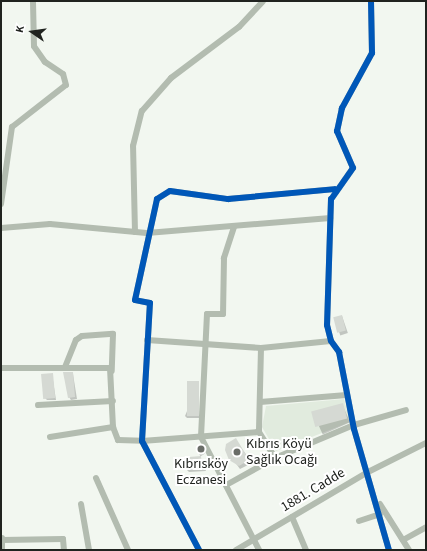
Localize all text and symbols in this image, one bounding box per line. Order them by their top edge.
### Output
north arrow [12,12,52,52]
text: K [12,24,28,34]
place label: Kıbrıs Köyü Sağlık Ocağı [246,436,317,468]
marker: Kıbrısköy Eczanesi [196,444,206,454]
marker: Kıbrıs Köyü Sağlık Ocağı [231,446,243,458]
place label: Kıbrısköy Eczanesi [174,456,228,488]
street label: 1881. Cadde [278,464,348,516]

